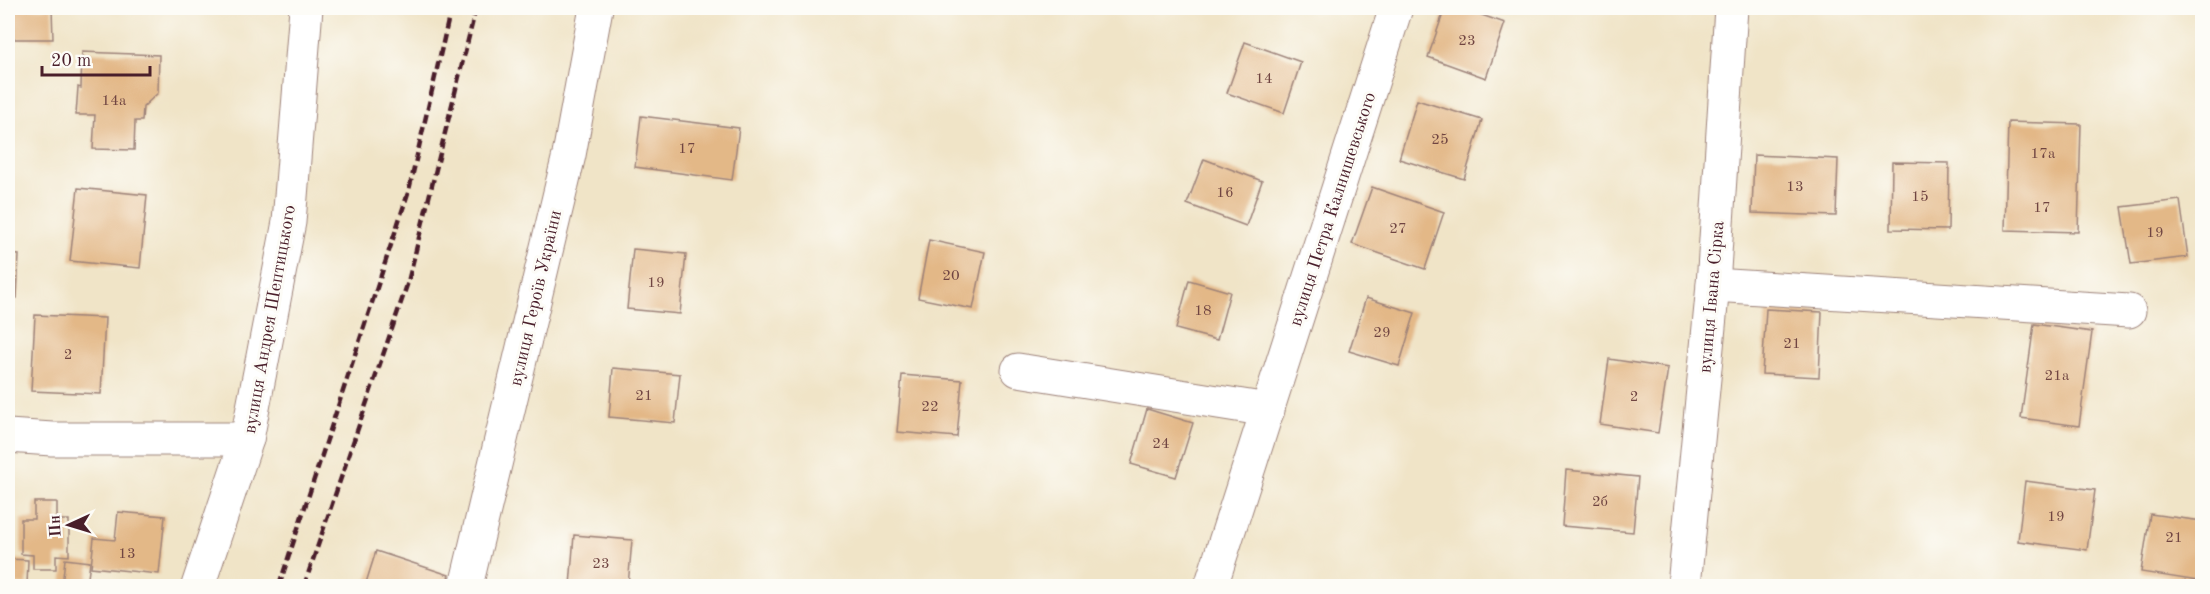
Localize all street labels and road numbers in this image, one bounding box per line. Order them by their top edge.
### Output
street label: вулиця Петра Калнишевського [1287,90,1379,328]
street label: вулиця Андрея Шептицького [241,203,299,435]
street label: вулиця Героїв України [507,208,565,388]
street label: вулиця Івана Сірка [1696,220,1728,374]

